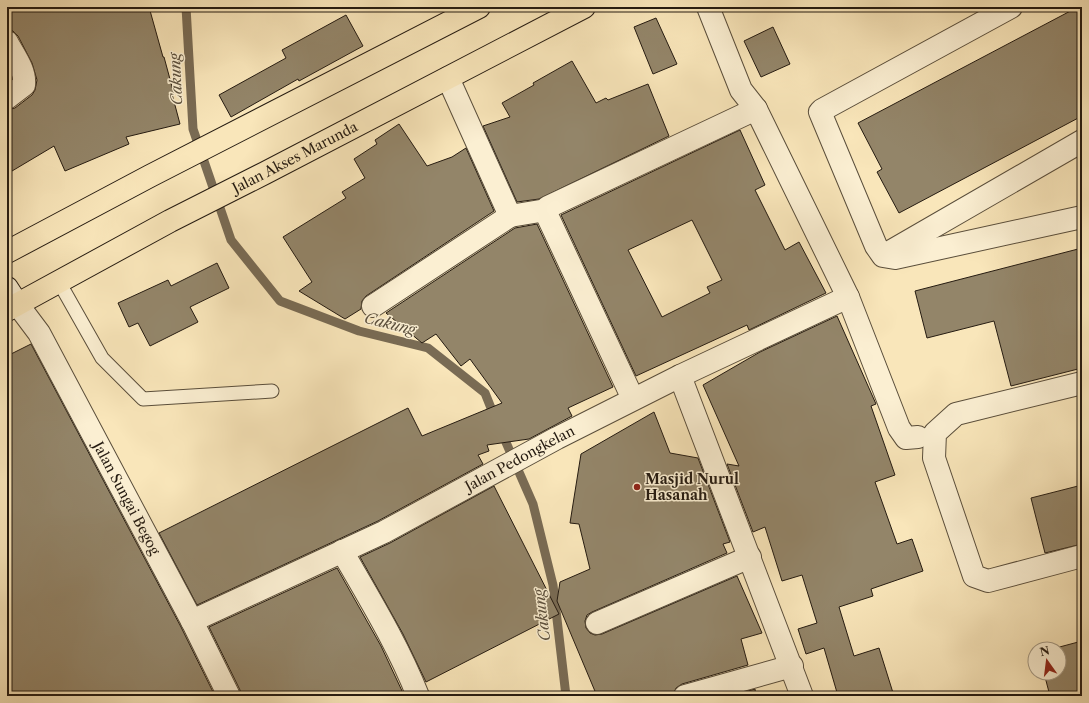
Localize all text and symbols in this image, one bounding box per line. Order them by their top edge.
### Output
water label: Cakung [165,51,186,106]
street label: Jalan Akses Marunda [228,117,361,198]
water label: Cakung [362,308,419,339]
street label: Jalan Pedongkelan [460,422,578,496]
street label: Jalan Sungai Begog [88,437,164,558]
place label: Masjid Nurul Hasanah [645,470,739,504]
marker: Masjid Nurul Hasanah [632,482,642,492]
water label: Cakung [529,586,554,642]
north arrow [1027,641,1067,681]
text: N [1038,643,1051,659]

